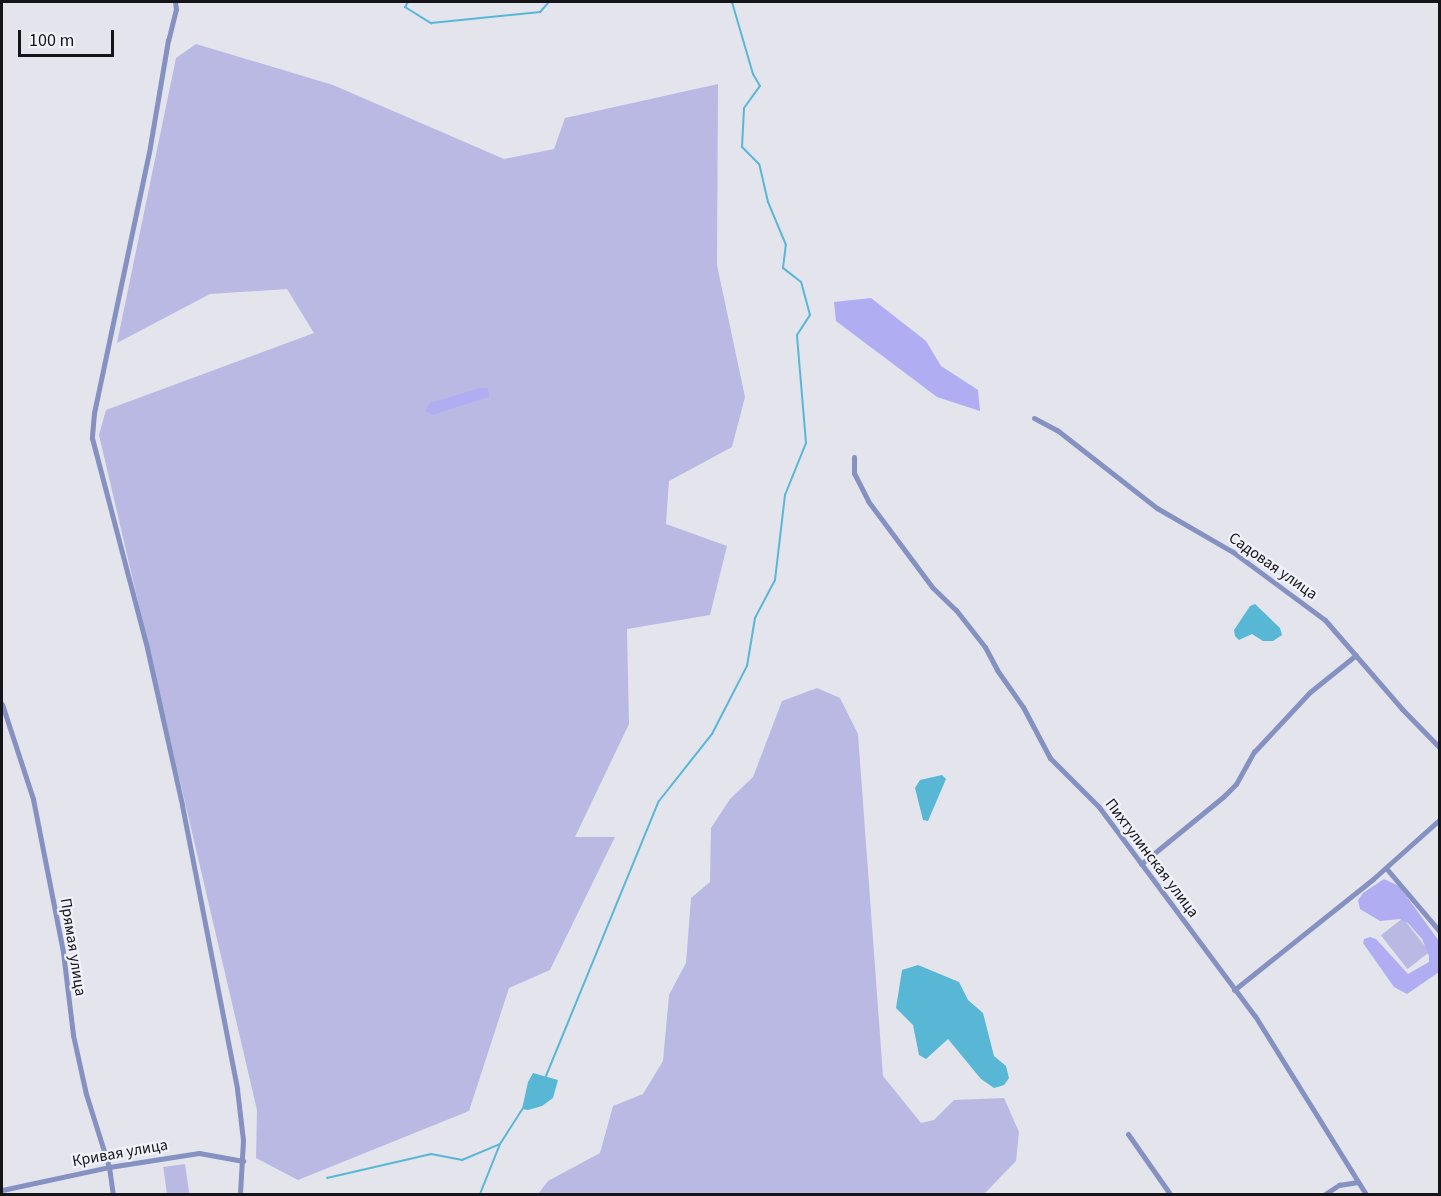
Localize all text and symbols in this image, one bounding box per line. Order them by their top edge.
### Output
scale bar [21,18,117,56]
text: 100 m [29,28,74,53]
street label: Садовая улица [1225,528,1321,604]
street label: Пихтулинская улица [1101,795,1203,921]
street label: Прямая улица [56,897,90,997]
street label: Кривая улица [71,1135,169,1171]

